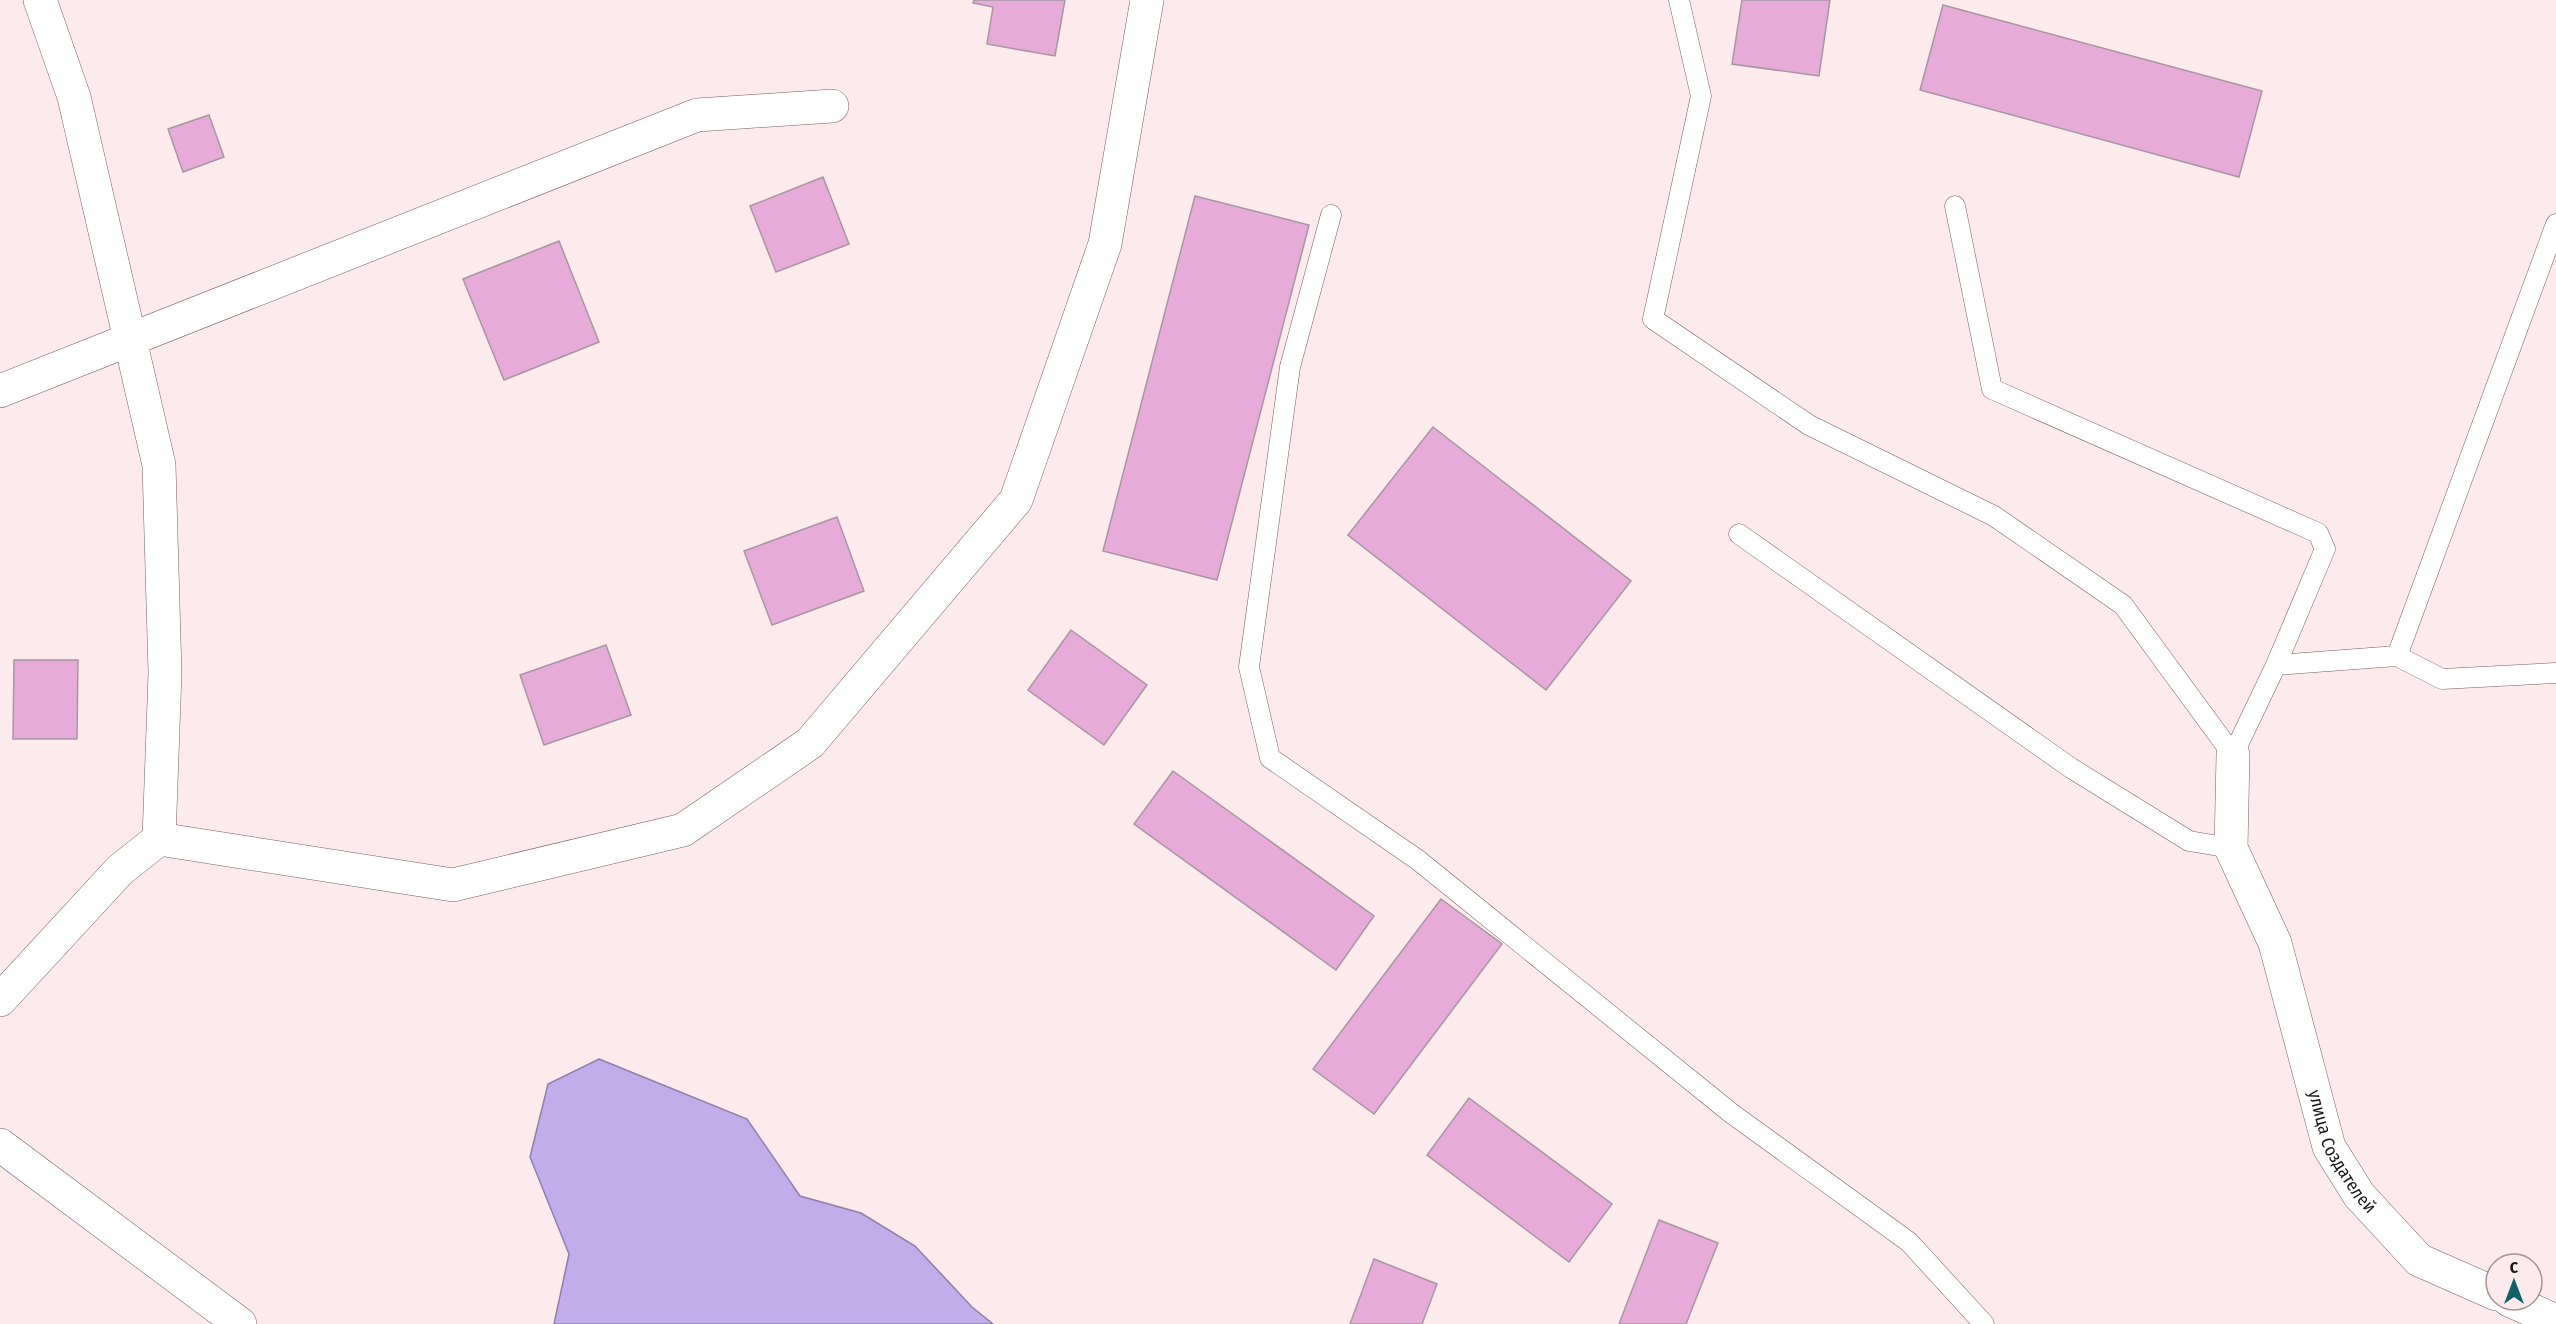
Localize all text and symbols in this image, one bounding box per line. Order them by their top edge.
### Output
street label: улица Создателей [2303,1087,2381,1218]
north arrow [2484,1252,2544,1312]
text: С [2510,1258,2519,1277]

